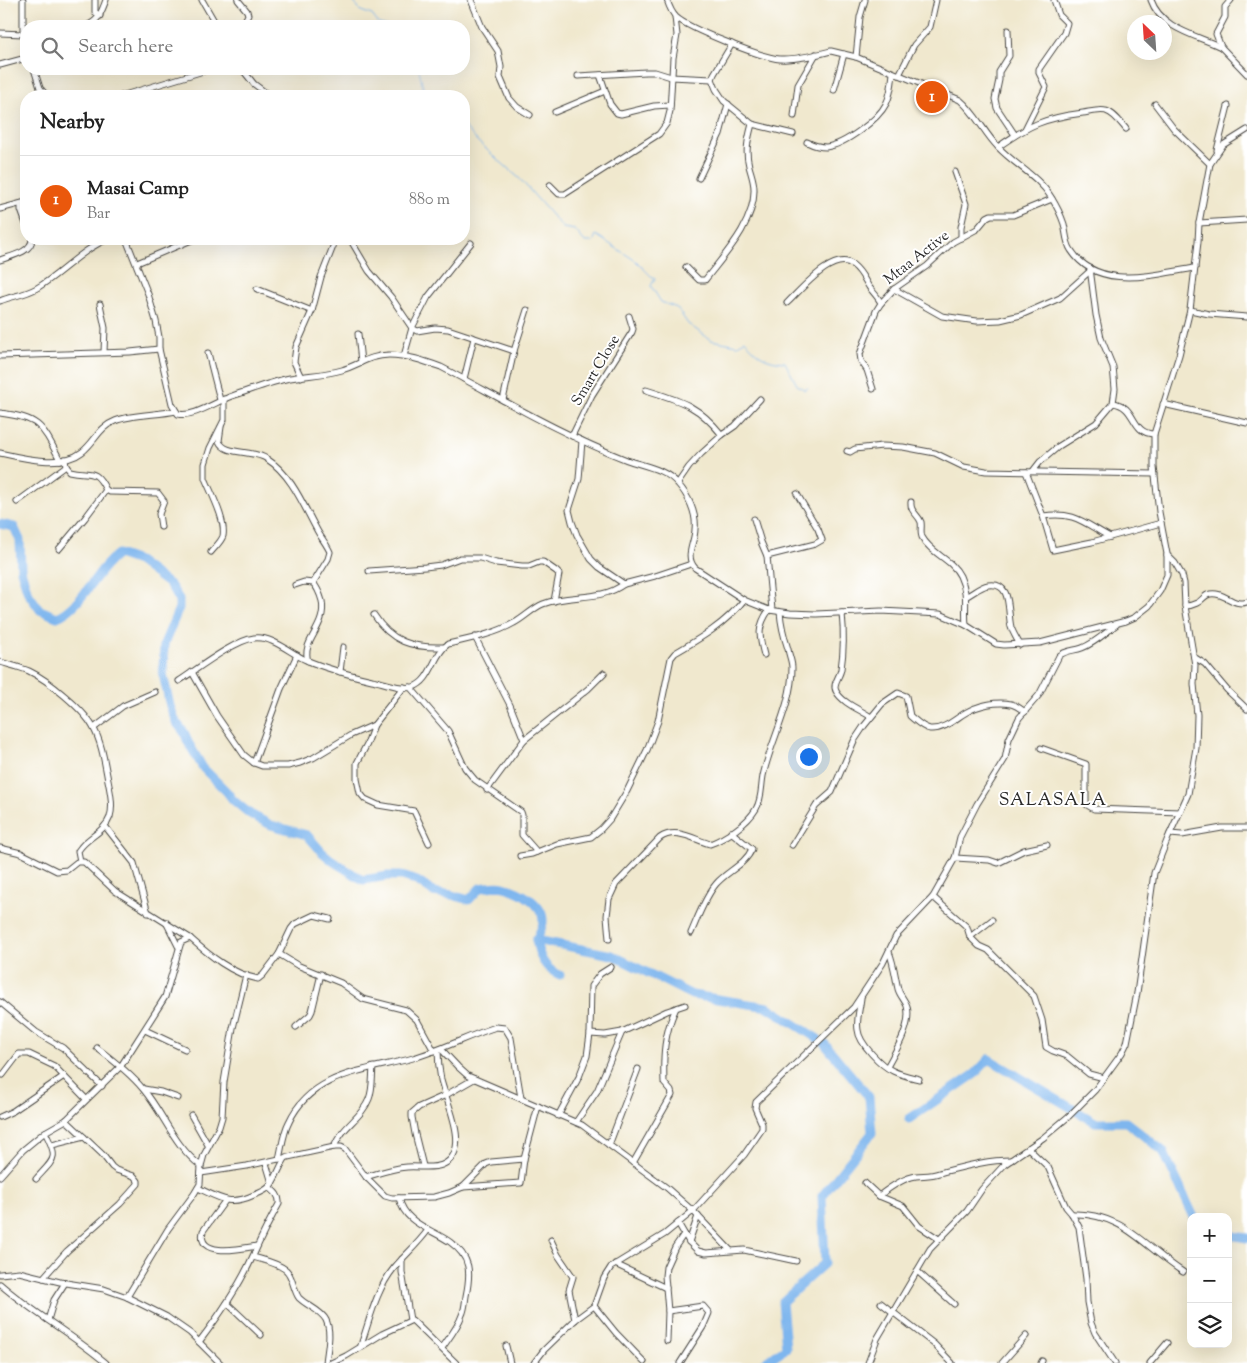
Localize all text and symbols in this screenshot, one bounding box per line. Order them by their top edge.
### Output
north arrow [1127,15,1172,60]
search box [20,20,470,75]
icon: search [38,34,66,62]
text: Search here [78,34,173,61]
pin: 1 [916,78,948,116]
text: Nearby [40,108,105,138]
text: Masai Camp [87,176,189,203]
text: 1 [53,189,59,212]
text: 880 m [409,189,450,212]
text: Bar [87,203,110,226]
street label: Mtaa Active [880,226,954,290]
street label: Smart Close [567,331,626,410]
your location [796,744,822,770]
district label: SALASALA [999,788,1107,814]
map controls [1187,1213,1232,1348]
button: + [1187,1213,1232,1258]
button: − [1187,1258,1232,1303]
button: layers [1187,1303,1232,1348]

